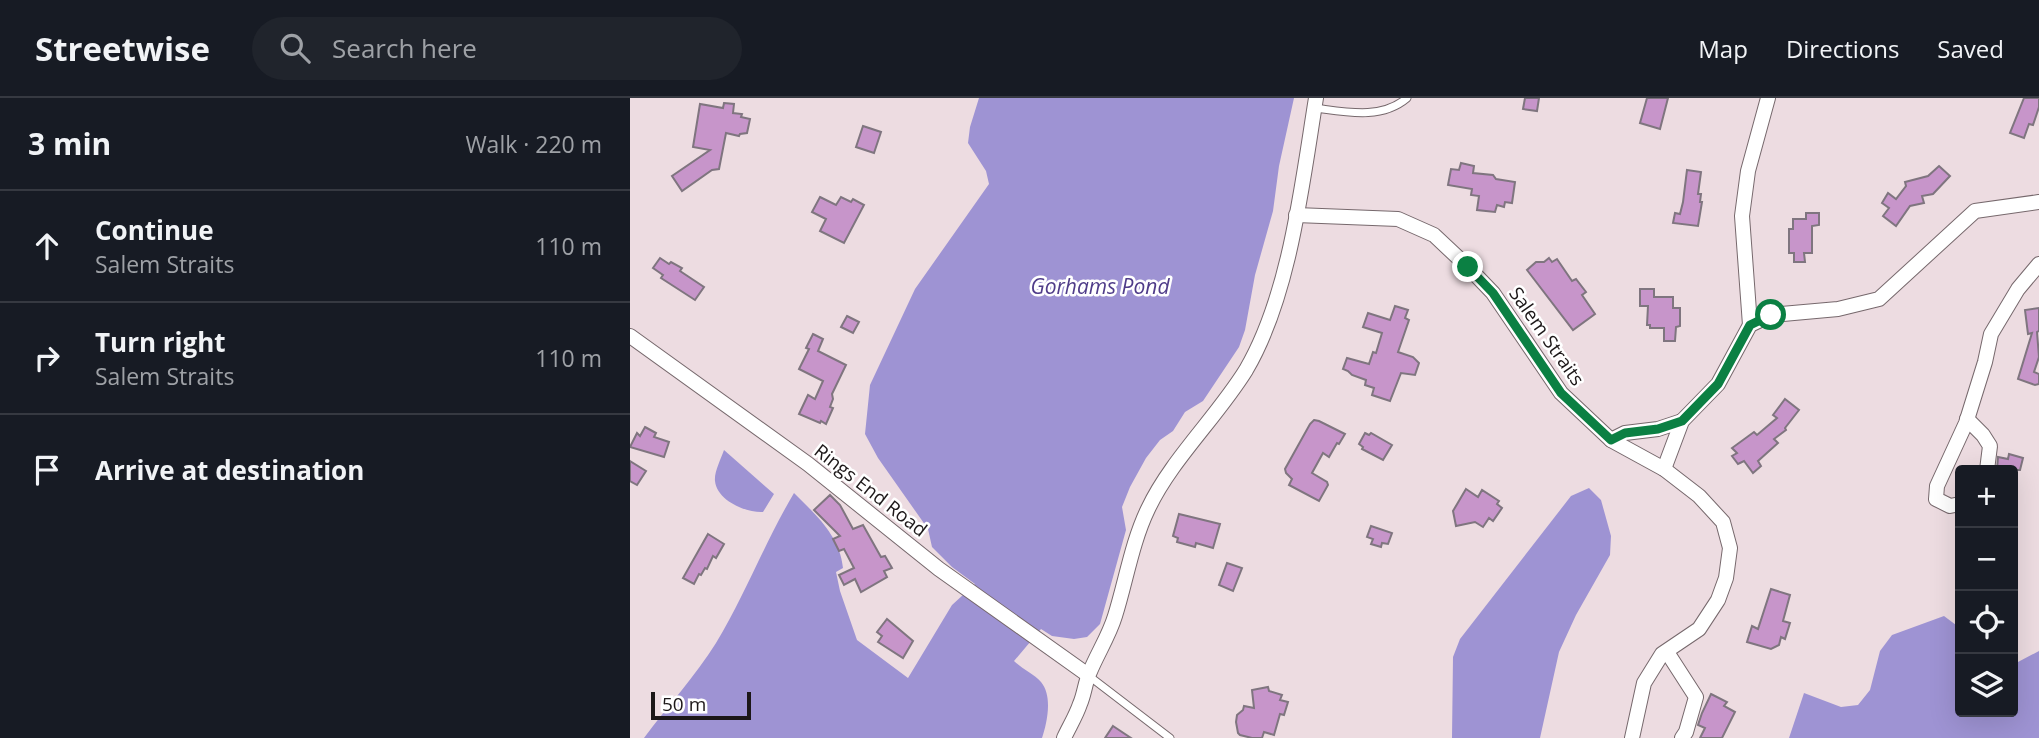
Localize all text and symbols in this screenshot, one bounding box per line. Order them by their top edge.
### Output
search box [252,17,742,80]
text: Streetwise [35,26,210,71]
icon: search [276,29,314,67]
text: Search here [332,30,477,66]
text: Map [1698,32,1748,65]
text: Directions [1786,32,1899,65]
text: Saved [1937,32,2004,65]
text: 3 min [28,123,111,164]
text: Walk · 220 m [465,128,602,160]
text: Continue [95,212,214,248]
icon: ahead [28,227,66,265]
text: 110 m [535,230,602,262]
text: Salem Straits [95,248,234,280]
route end [1452,251,1483,282]
water label: Gorhams Pond [1030,272,1170,300]
street label: Salem Straits [1503,281,1591,391]
route start [1755,299,1786,330]
text: Turn right [95,324,226,360]
icon: right [28,339,66,377]
text: 110 m [535,342,602,374]
text: Salem Straits [95,360,234,392]
street label: Rings End Road [809,438,933,542]
icon: arrive [28,451,66,489]
text: Arrive at destination [95,452,364,488]
map controls [1955,465,2018,717]
button: + [1955,465,2018,528]
button: − [1955,528,2018,591]
button: locate [1955,591,2018,654]
button: layers [1955,654,2018,717]
scale bar [651,689,751,721]
text: 50 m [662,691,706,717]

